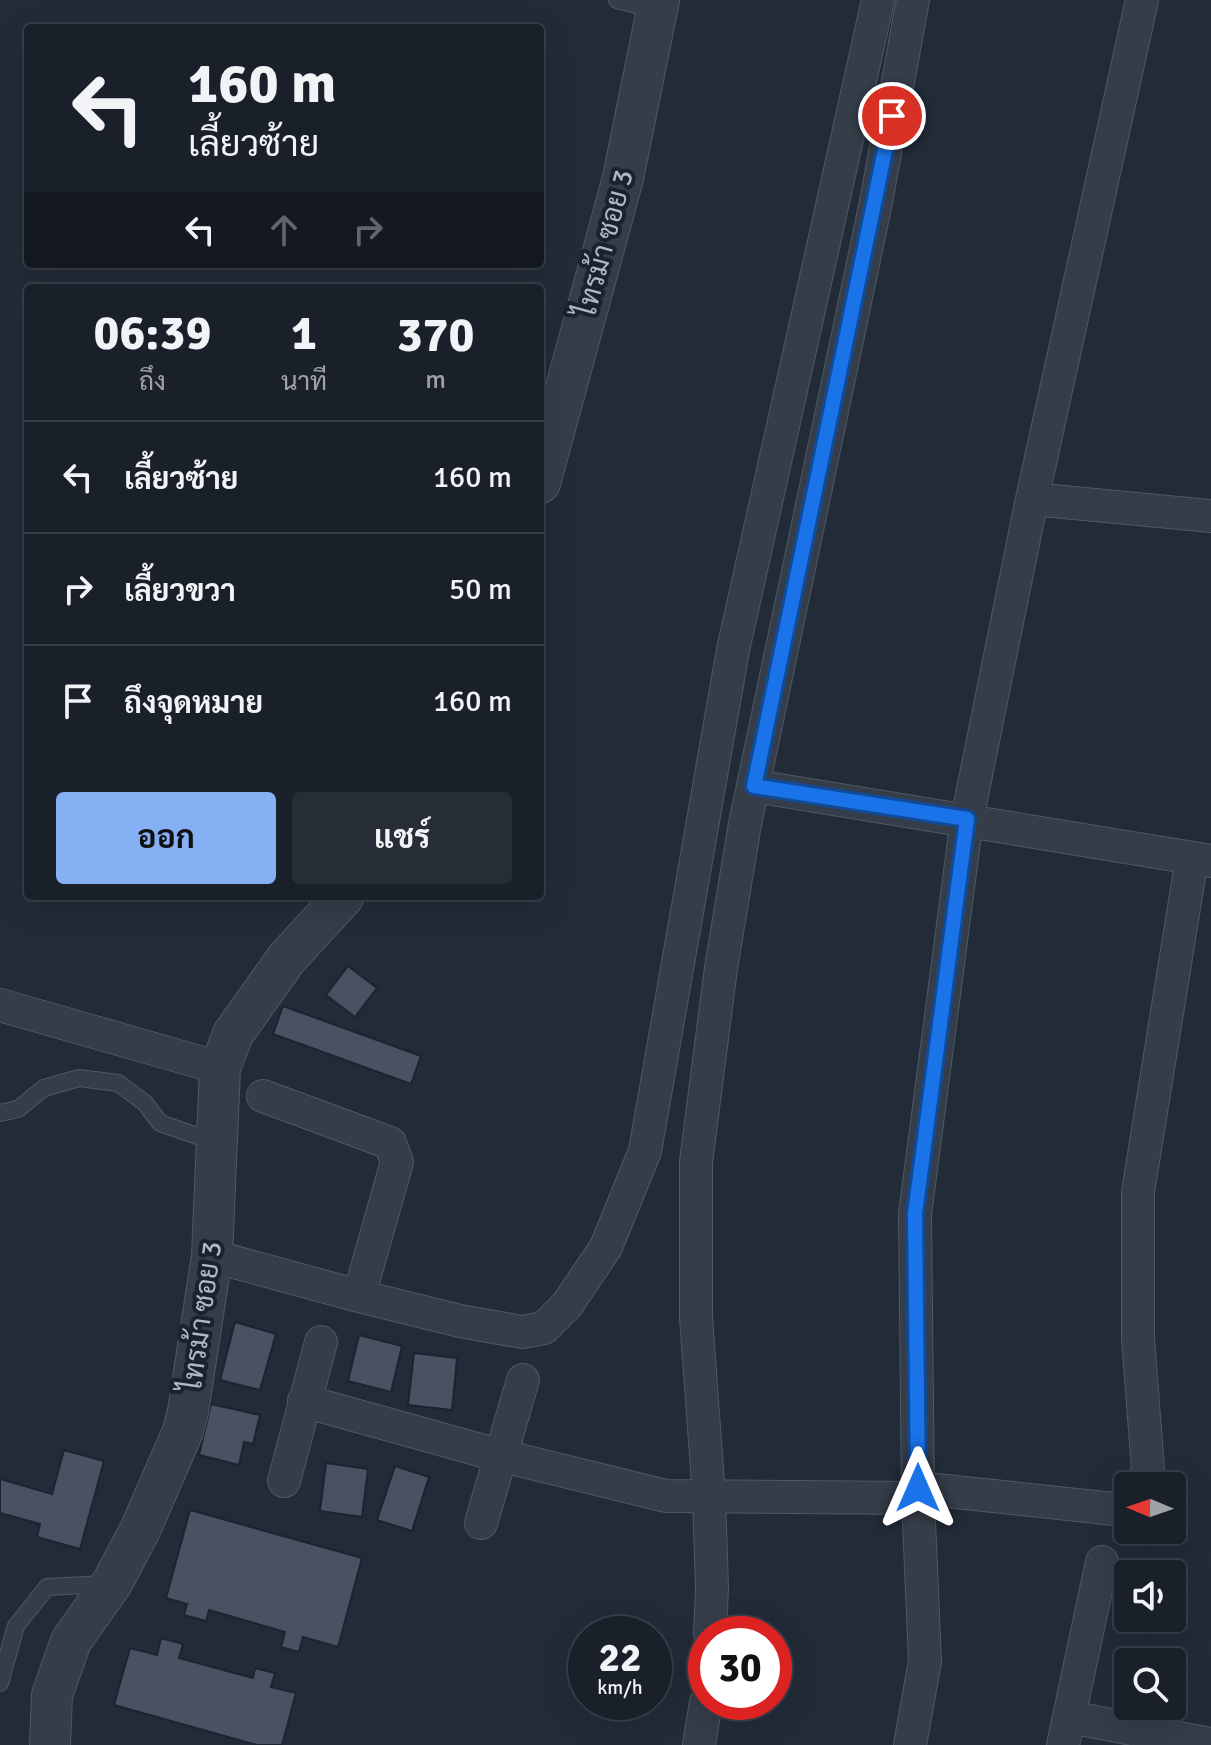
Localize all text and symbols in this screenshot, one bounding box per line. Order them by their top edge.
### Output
text: 160 m [188,49,336,118]
icon: left [56,56,160,160]
pin [858,82,926,150]
icon: arrive [870,94,914,138]
text: เลี้ยวซ้าย [188,122,319,167]
street label: ไทรม้า ซอย 3 [566,165,641,322]
icon: left [178,208,222,252]
icon: ahead [262,208,306,252]
icon: right [346,208,390,252]
text: 06:39 [94,304,211,363]
text: 1 [291,304,317,363]
text: 370 [397,306,474,365]
text: m [425,364,446,396]
text: ถึง [139,366,166,398]
text: นาที [281,366,327,398]
icon: left [56,455,100,499]
text: 160 m [433,459,512,496]
text: เลี้ยวซ้าย [124,461,238,498]
icon: right [56,567,100,611]
text: 50 m [449,571,512,608]
text: เลี้ยวขวา [124,573,236,610]
icon: arrive [56,679,100,723]
text: 160 m [433,683,512,720]
text: ถึงจุดหมาย [124,685,263,722]
button: ออก [56,792,276,884]
button: แชร์ [292,792,512,884]
street label: ไทรม้า ซอย 3 [171,1239,229,1395]
position arrow [876,1446,960,1530]
north arrow [1114,1472,1186,1544]
map controls [1114,1472,1186,1720]
button: sound [1114,1560,1186,1632]
speed limit sign: 30 [688,1616,792,1720]
text: 22 [598,1633,642,1683]
button: search [1114,1648,1186,1720]
text: km/h [597,1675,643,1700]

